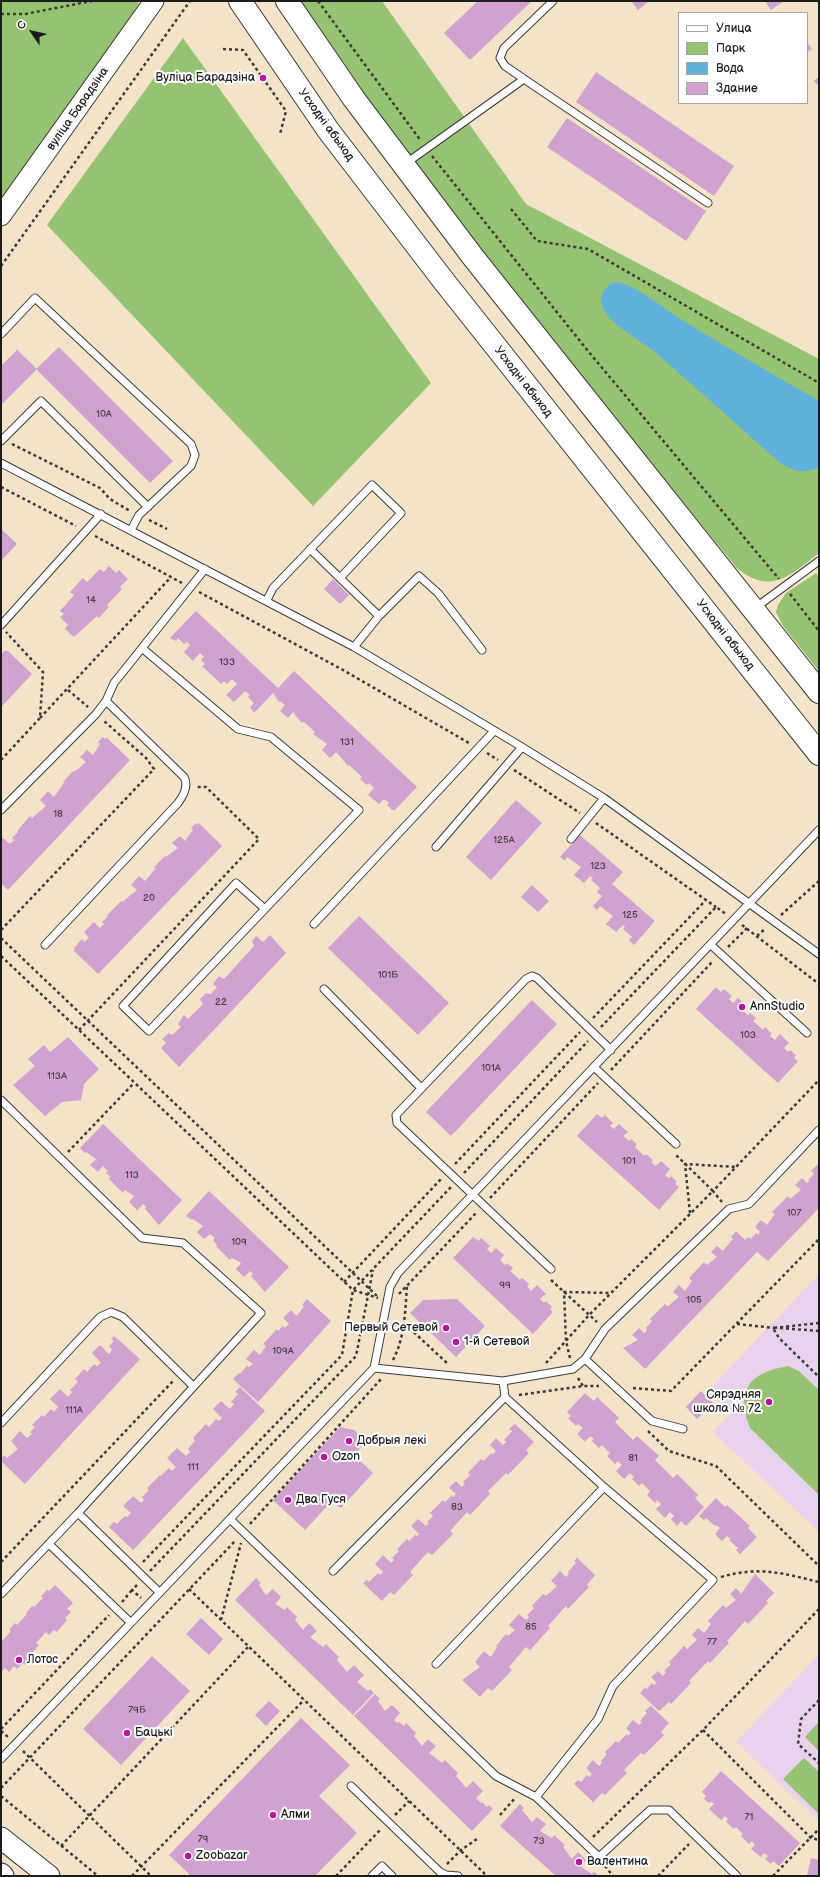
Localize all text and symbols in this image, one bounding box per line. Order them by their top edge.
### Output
north arrow [12,12,52,52]
legend [678,12,808,104]
text: С [14,18,29,32]
text: Улица [716,21,752,36]
text: Парк [716,41,745,56]
text: Вода [716,61,744,76]
street label: вуліца Барадзіна [44,65,112,153]
place label: Вуліца Барадзіна [156,71,255,85]
marker: Вуліца Барадзіна [258,73,268,83]
text: Здание [716,81,758,96]
street label: Усходні абыход [295,86,357,164]
street label: Усходні абыход [491,344,555,420]
house number: 10А [96,408,112,420]
house number: 14 [86,594,96,606]
street label: Усходні абыход [693,597,757,673]
house number: 133 [219,656,235,668]
house number: 131 [340,736,354,748]
house number: 18 [53,808,63,820]
house number: 125А [493,834,515,846]
house number: 123 [590,860,606,872]
house number: 20 [143,892,155,904]
house number: 125 [622,909,638,921]
house number: 101Б [378,969,398,981]
house number: 22 [215,996,227,1008]
place label: AnnStudio [750,1000,805,1014]
marker: AnnStudio [737,1002,747,1012]
house number: 103 [740,1029,756,1041]
house number: 101А [481,1062,501,1074]
house number: 113А [47,1070,67,1082]
house number: 101 [622,1155,636,1167]
house number: 113 [125,1169,139,1181]
house number: 107 [787,1207,801,1219]
house number: 109 [231,1236,247,1248]
house number: 99 [499,1279,511,1291]
house number: 105 [686,1294,702,1306]
place label: Первый Сетевой [344,1321,438,1335]
marker: Первый Сетевой [441,1323,451,1333]
place label: 1-й Сетевой [464,1335,530,1349]
marker: 1-й Сетевой [451,1337,461,1347]
house number: 109А [272,1345,294,1357]
place label: Сярэдняя школа № 72 [693,1388,761,1416]
marker: Сярэдняя школа № 72 [764,1397,774,1407]
house number: 111А [65,1404,83,1416]
place label: Добрыя лекі [357,1434,426,1448]
marker: Добрыя лекі [344,1436,354,1446]
place label: Ozon [332,1450,360,1464]
marker: Ozon [319,1452,329,1462]
house number: 81 [628,1452,638,1464]
house number: 111 [187,1461,199,1473]
place label: Два Гуся [296,1493,346,1507]
marker: Два Гуся [283,1495,293,1505]
house number: 83 [451,1501,463,1513]
house number: 85 [525,1621,537,1633]
house number: 77 [707,1636,717,1648]
place label: Лотос [27,1653,58,1667]
marker: Лотос [14,1655,24,1665]
house number: 79Б [128,1704,146,1716]
place label: Бацькі [135,1726,173,1740]
marker: Бацькі [122,1728,132,1738]
place label: Алми [281,1808,310,1822]
marker: Алми [268,1810,278,1820]
house number: 71 [745,1811,753,1823]
house number: 79 [198,1833,208,1845]
house number: 73 [533,1835,545,1847]
place label: Zoobazar [196,1849,247,1863]
marker: Zoobazar [183,1851,193,1861]
place label: Валентина [587,1855,648,1869]
marker: Валентина [574,1857,584,1867]

